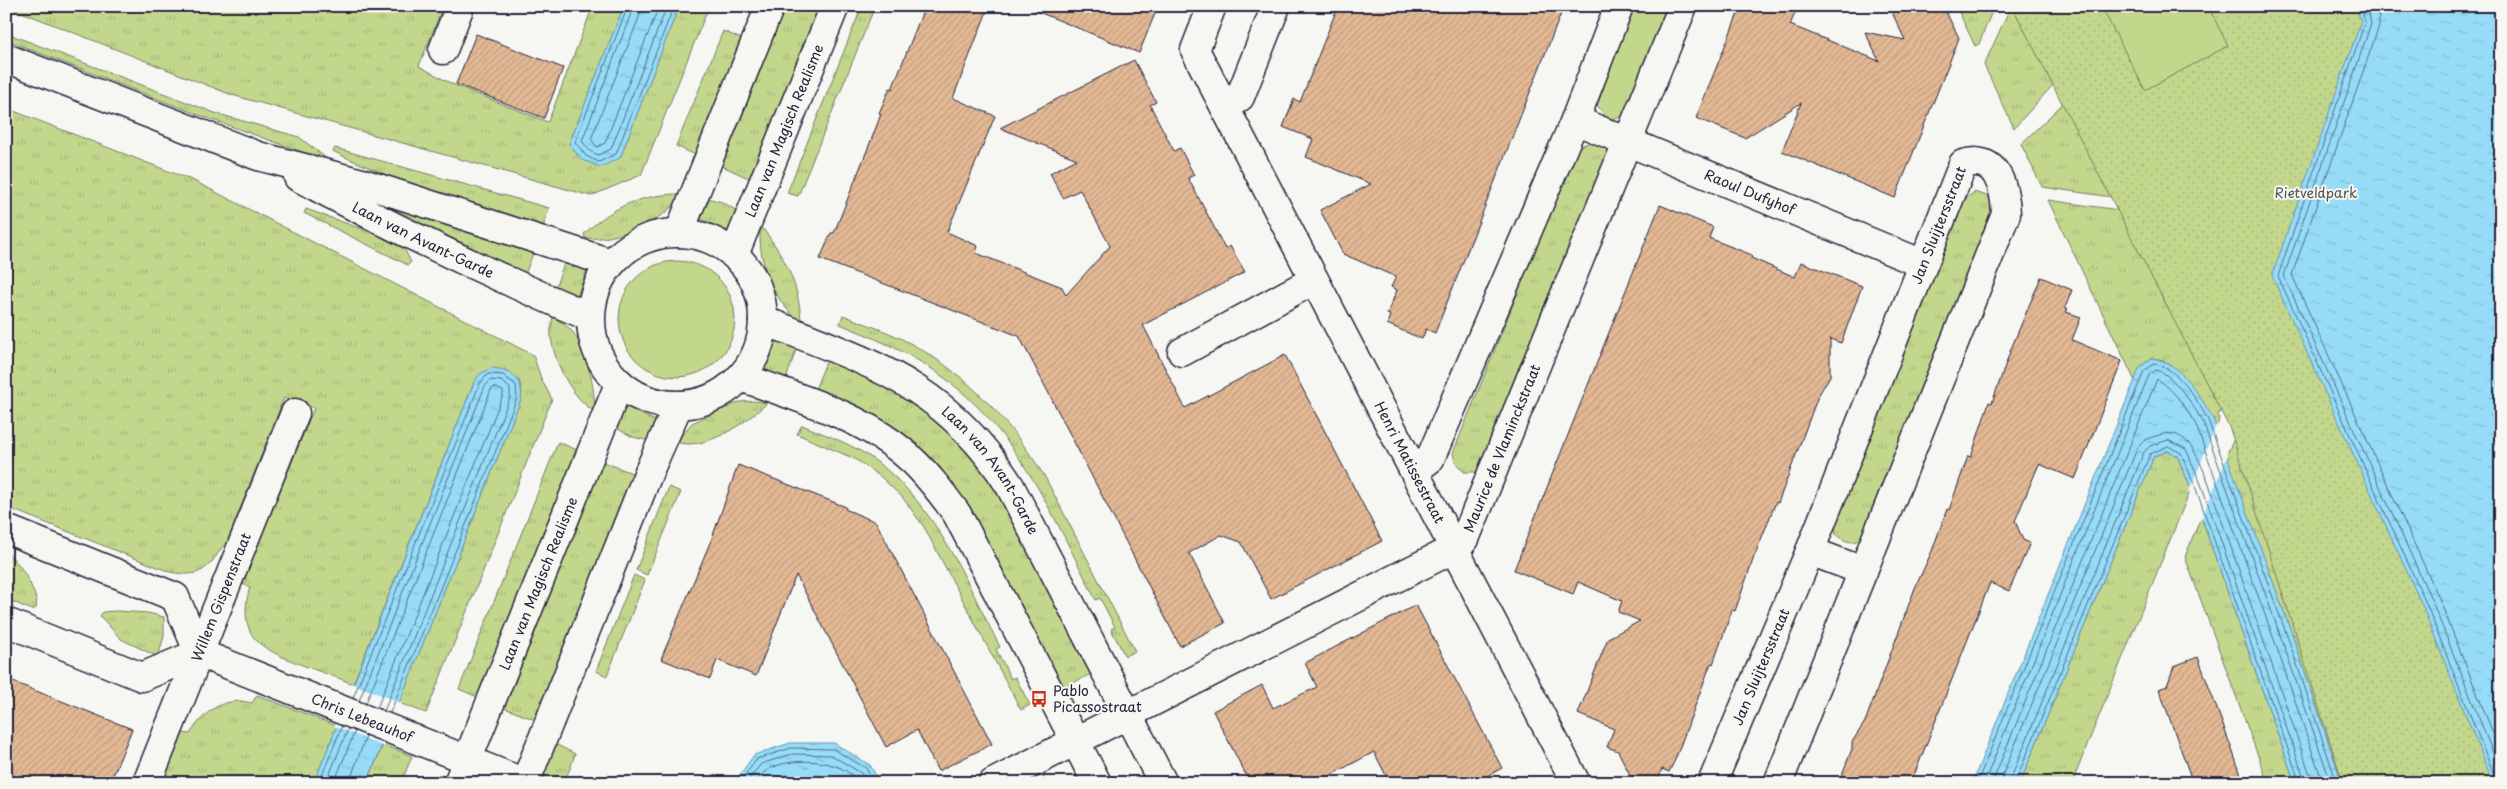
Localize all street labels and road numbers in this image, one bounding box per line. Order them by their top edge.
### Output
street label: Laan van Magisch Realisme [739,41,828,220]
street label: Jan Sluijtersstraat [1906,163,1971,287]
street label: Raoul Dufyhof [1701,164,1800,221]
street label: Laan van Avant-Garde [349,196,497,283]
street label: Maurice de Vlaminckstraat [1458,361,1545,535]
street label: Henri Matissestraat [1369,398,1450,527]
street label: Laan van Avant-Garde [937,401,1044,538]
street label: Laan van Magisch Realisme [494,494,582,673]
street label: Willem Gispenstraat [186,529,256,665]
street label: Jan Sluijtersstraat [1727,605,1795,728]
street label: Chris Lebeauhof [308,688,418,748]

